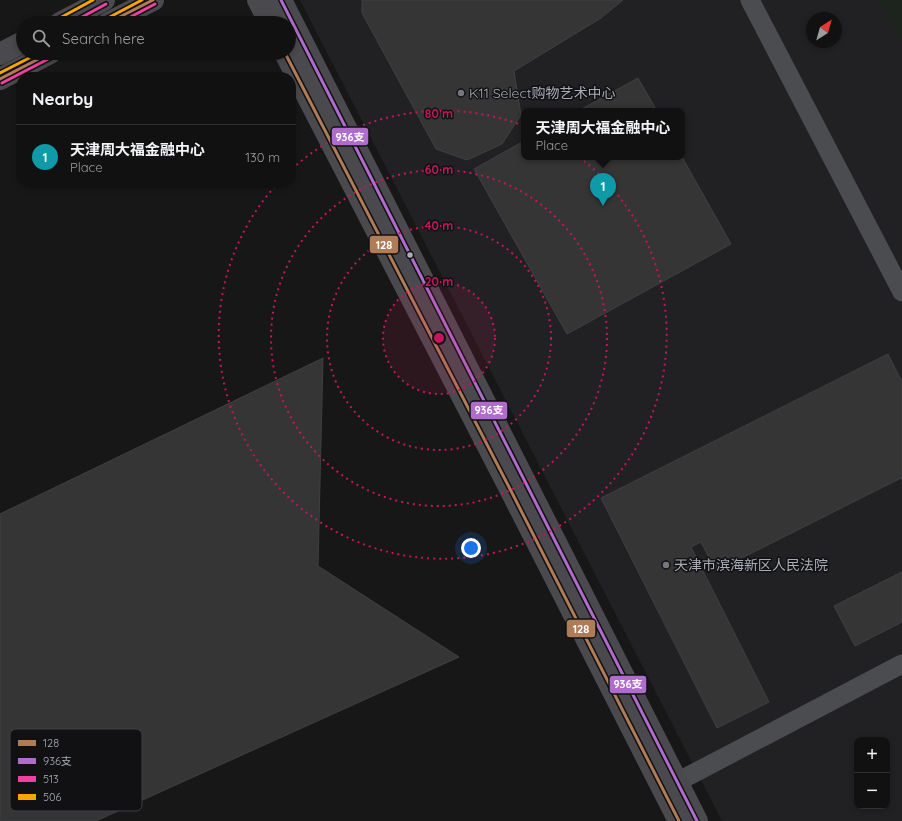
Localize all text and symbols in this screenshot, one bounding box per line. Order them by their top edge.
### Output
north arrow [806,12,842,48]
search box [16,16,296,60]
icon: search [30,27,52,49]
text: Search here [62,29,145,48]
place label: K11 Select购物艺术中心 [469,84,615,102]
text: Nearby [32,88,93,109]
marker: K11 Select购物艺术中心 [456,88,466,98]
text: 80 m [425,106,453,121]
popup [521,108,685,160]
text: 天津周大福金融中心 [535,118,671,137]
line badge: 936支 [331,127,369,146]
text: 936支 [335,130,365,144]
text: Place [535,137,568,153]
text: 天津周大福金融中心 [70,140,205,159]
text: 1 [42,149,48,165]
text: 130 m [245,149,280,165]
text: Place [70,159,103,175]
text: 60 m [425,162,453,177]
pin: 1 [590,173,616,206]
text: 40 m [425,218,453,233]
line badge: 128 [369,235,399,254]
text: 128 [376,238,392,252]
unlabelled marker [405,250,415,260]
text: 20 m [425,274,453,289]
centre of rings [432,331,446,345]
line badge: 936支 [470,401,508,420]
text: 936支 [474,403,504,417]
your location [461,538,481,558]
place label: 天津市滨海新区人民法院 [674,556,828,574]
marker: 天津市滨海新区人民法院 [661,560,671,570]
line badge: 128 [566,619,596,638]
text: 128 [573,622,589,636]
line badge: 936支 [609,675,647,694]
text: 936支 [613,677,643,691]
legend [10,729,142,811]
text: 128 [43,736,59,750]
map controls [854,737,890,809]
button: + [854,737,890,773]
text: 936支 [43,754,72,768]
text: 513 [43,772,59,786]
button: − [854,773,890,809]
text: 506 [43,790,62,804]

